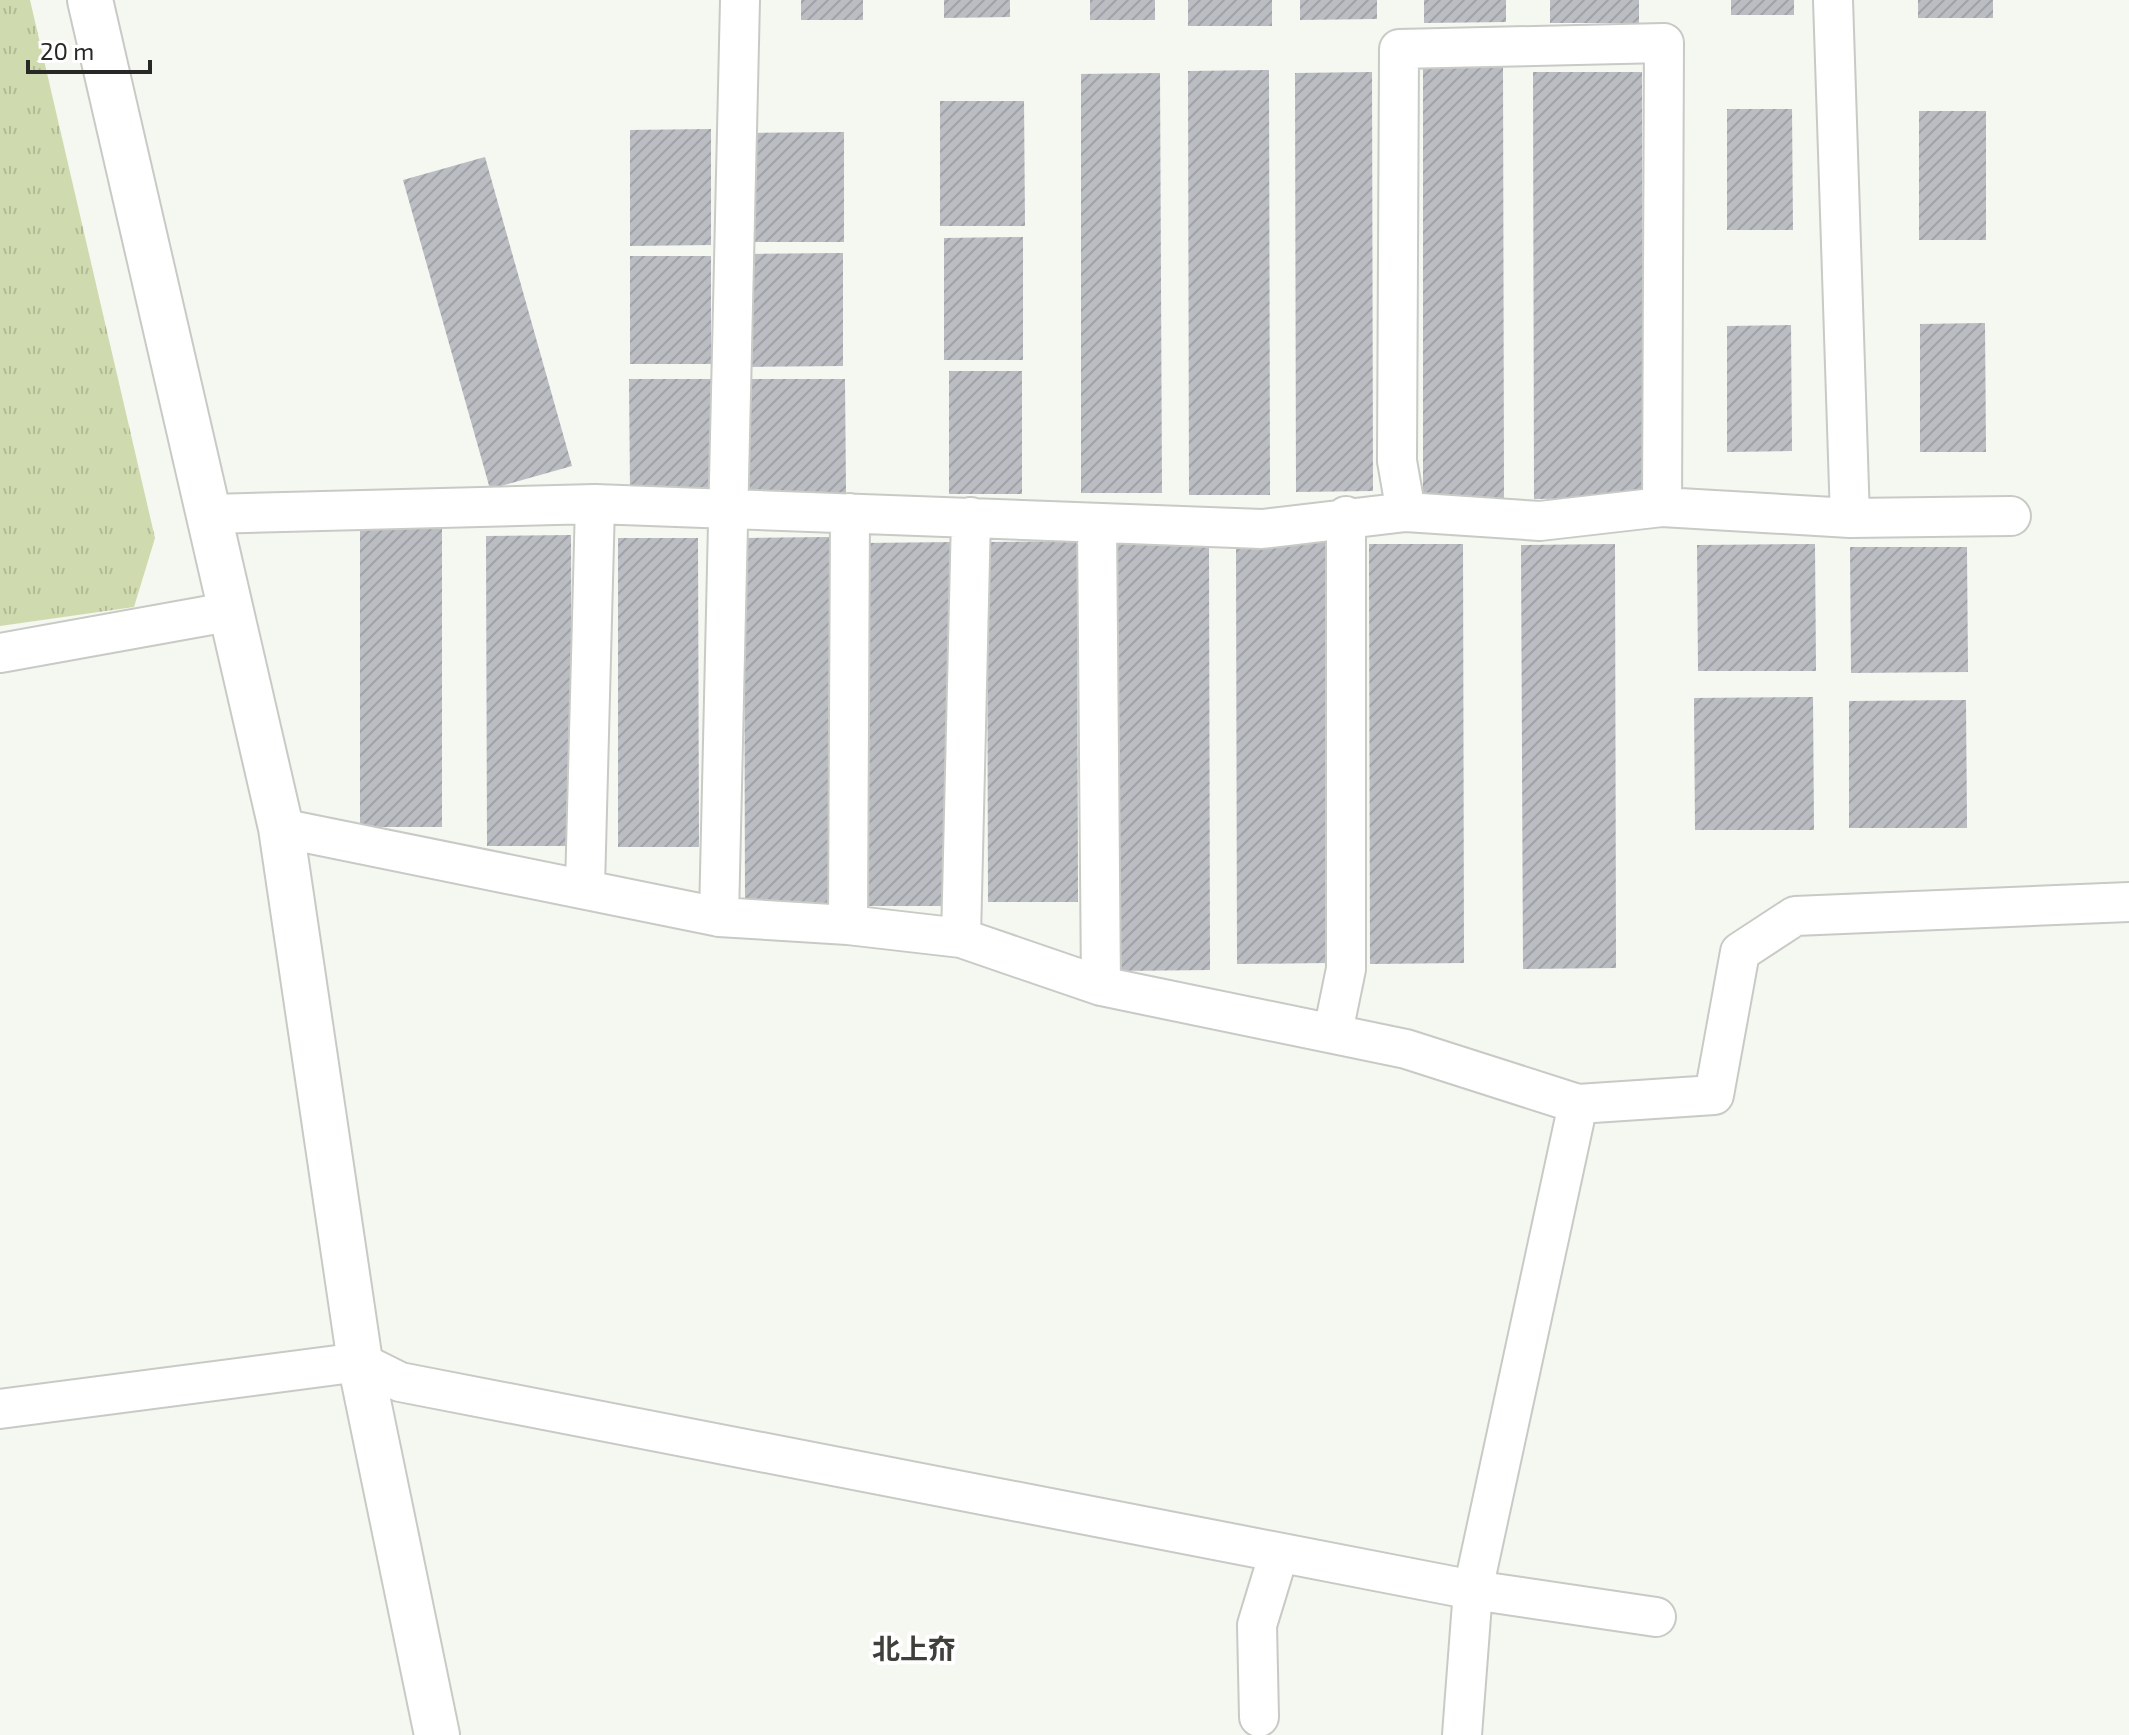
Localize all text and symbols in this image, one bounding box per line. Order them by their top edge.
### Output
scale bar [28,24,150,74]
text: 20 m [40,36,94,65]
district label: 北上夼 [872,1631,956,1665]

